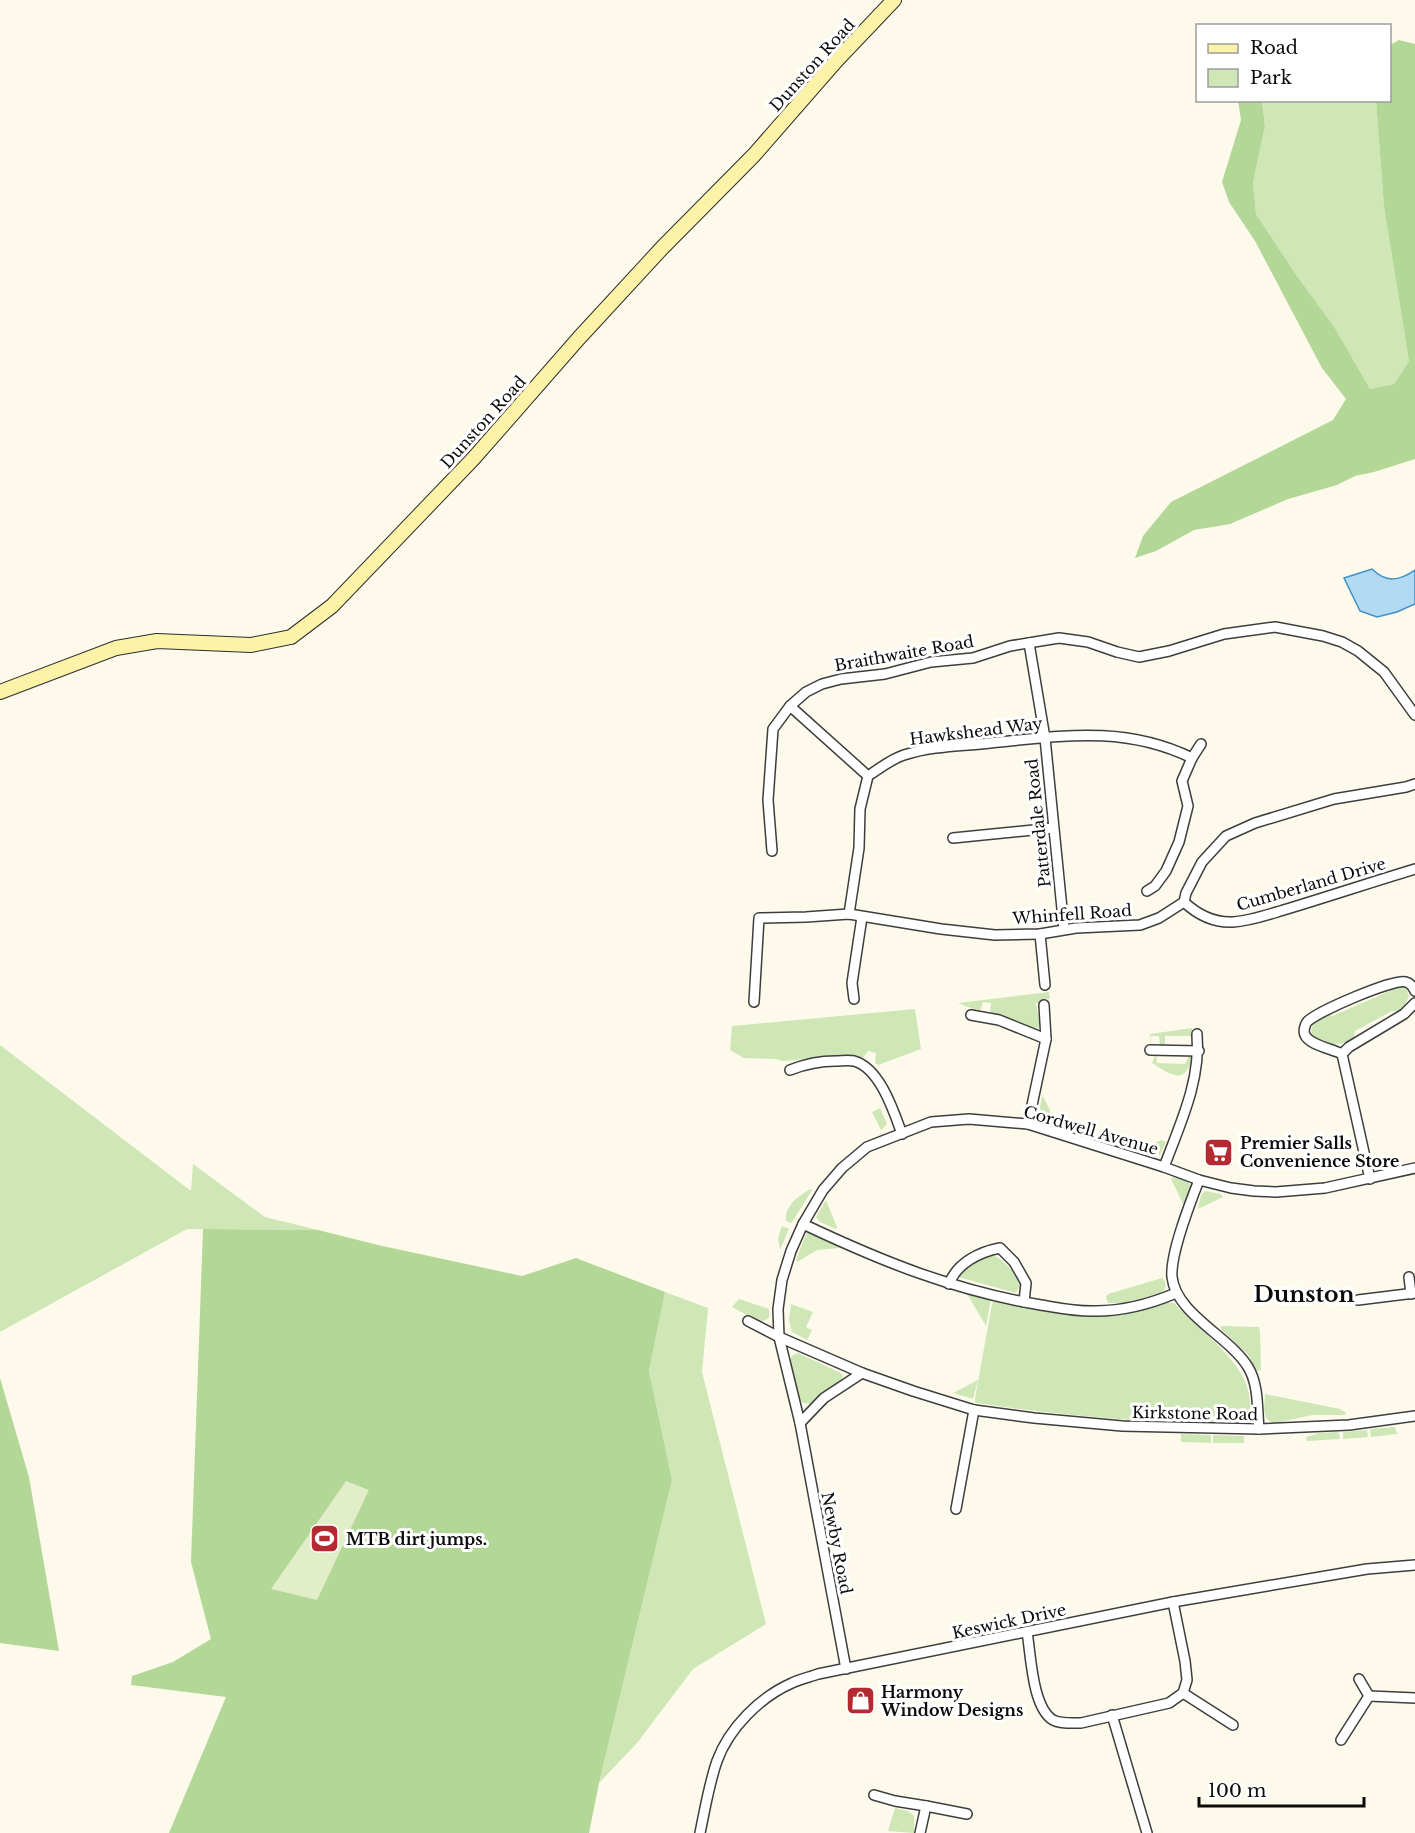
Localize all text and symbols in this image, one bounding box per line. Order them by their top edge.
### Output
street label: Dunston Road [765,14,859,115]
legend [1196,24,1391,102]
text: Road [1250,37,1298,59]
text: Park [1250,67,1292,89]
street label: Dunston Road [436,371,530,472]
street label: Braithwaite Road [833,631,975,675]
street label: Hawkshead Way [908,713,1044,749]
street label: Patterdale Road [1021,757,1055,888]
street label: Cumberland Drive [1234,853,1388,915]
street label: Whinfell Road [1011,900,1133,928]
street label: Cordwell Avenue [1021,1101,1161,1159]
place label: Premier Salls Convenience Store [1240,1133,1399,1171]
supermarket icon: Premier Salls Convenience Store [1203,1136,1235,1168]
district label: Dunston [1254,1281,1354,1308]
street label: Kirkstone Road [1132,1402,1259,1424]
street label: Newby Road [817,1490,857,1596]
sports icon: MTB dirt jumps. [309,1523,341,1555]
place label: MTB dirt jumps. [346,1529,487,1549]
street label: Keswick Drive [950,1599,1068,1643]
place label: Harmony Window Designs [880,1682,1023,1720]
shop icon: Harmony Window Designs [844,1685,876,1717]
scale bar [1199,1770,1364,1808]
text: 100 m [1208,1780,1266,1802]

